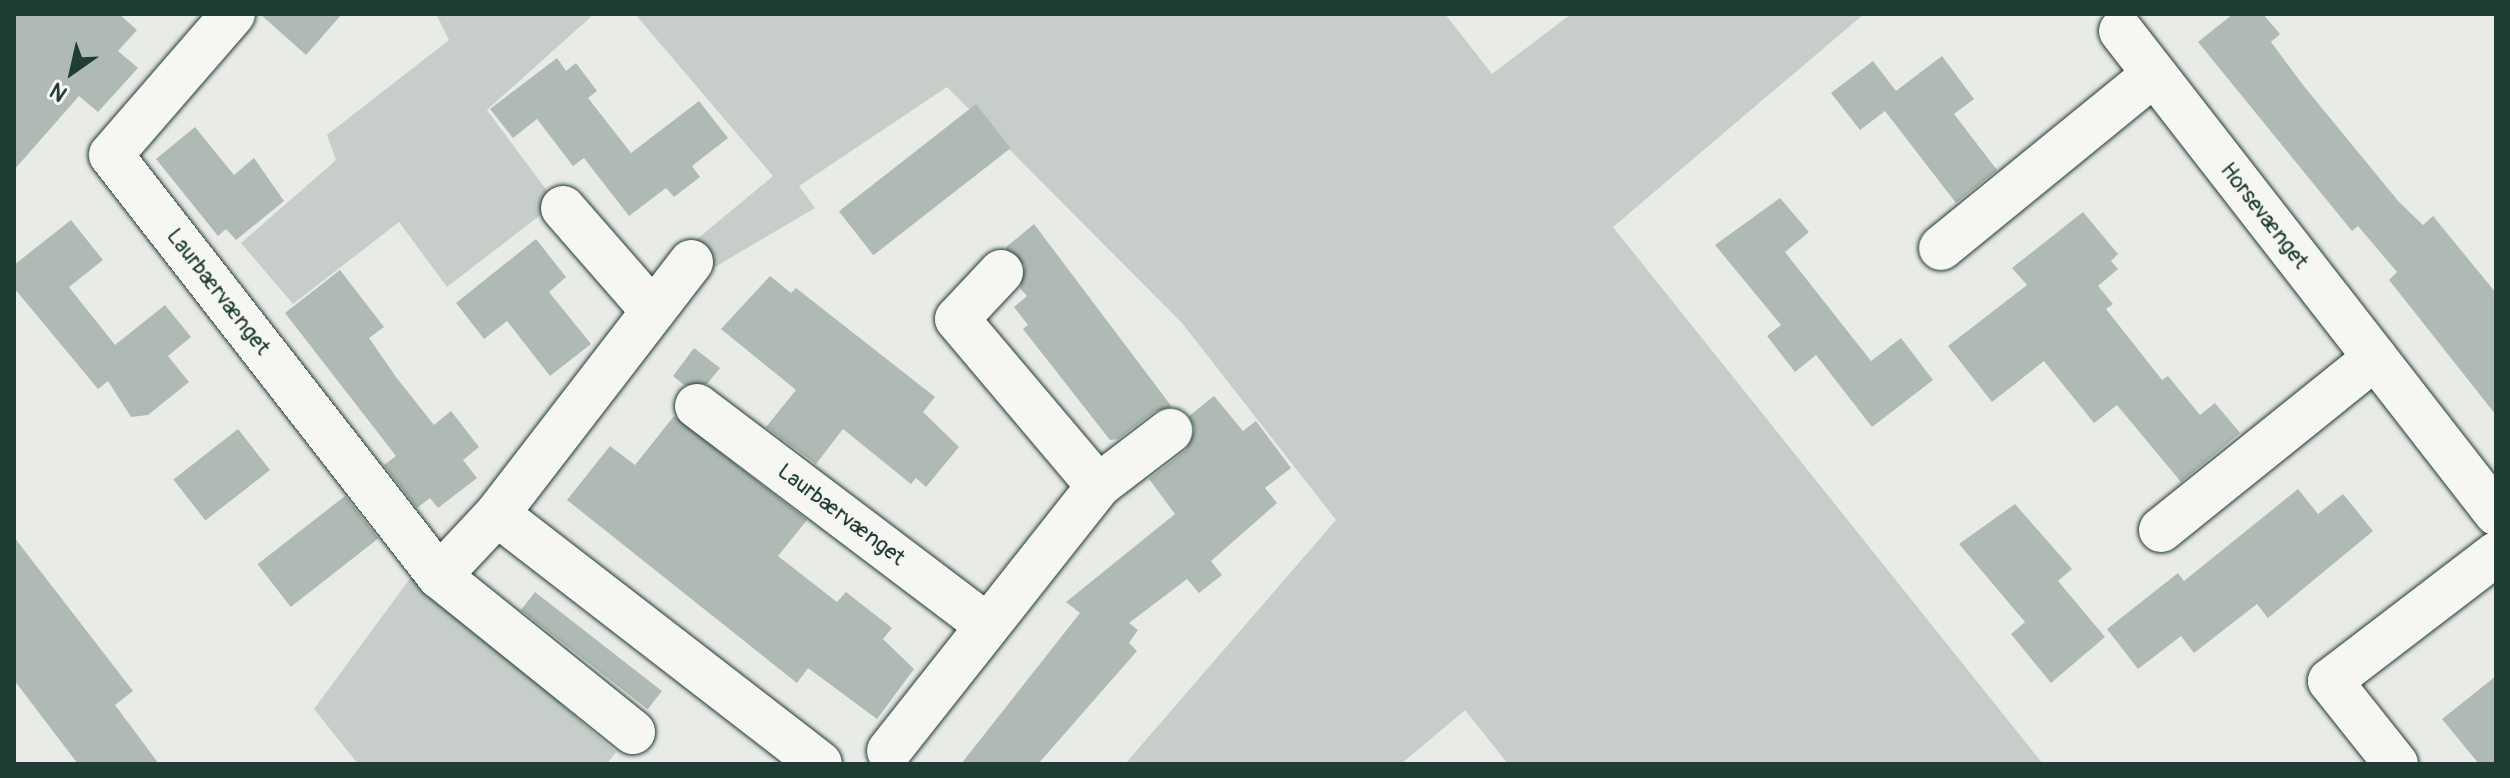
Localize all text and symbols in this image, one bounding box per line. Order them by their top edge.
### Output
north arrow [32,32,112,112]
text: N [45,76,73,108]
street label: Horsevænget [2214,158,2314,274]
street label: Laurbærvænget [161,224,275,360]
street label: Laurbærvænget [772,458,910,572]

